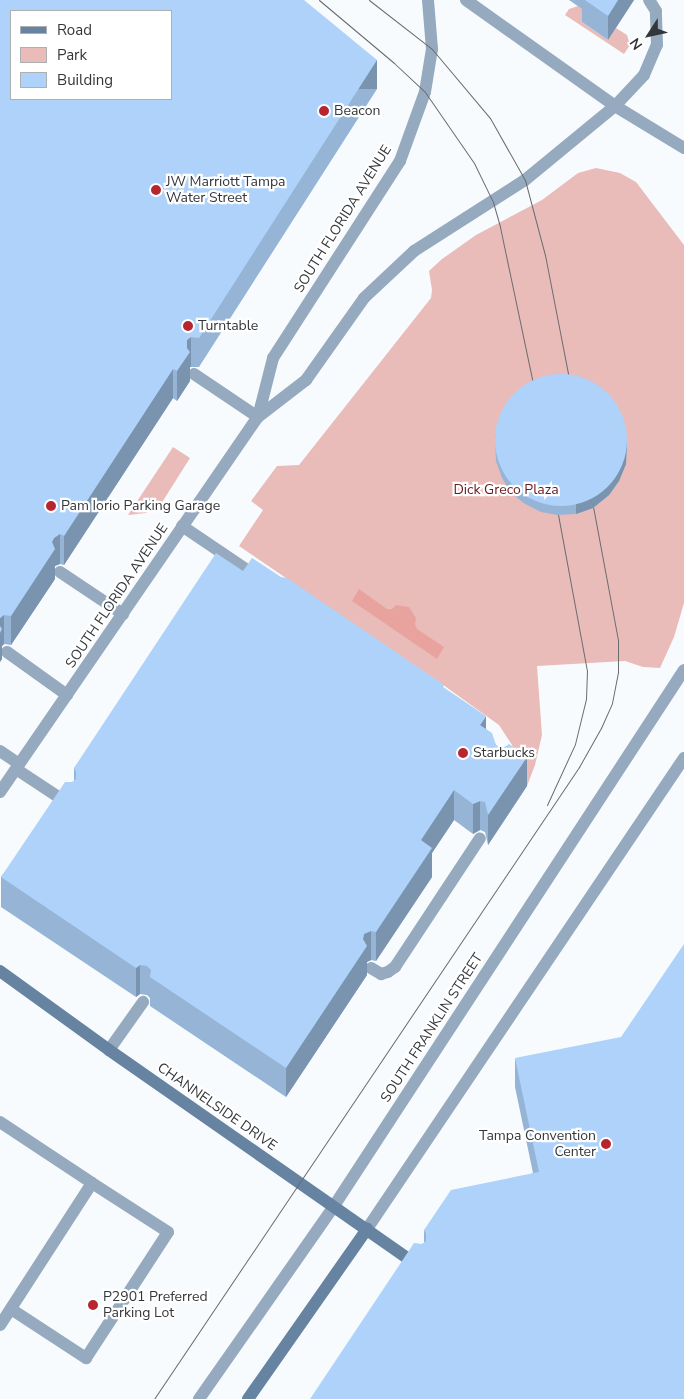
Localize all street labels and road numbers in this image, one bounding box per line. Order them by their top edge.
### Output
street label: SOUTH FLORIDA AVENUE [291,142,395,296]
street label: SOUTH FLORIDA AVENUE [62,521,172,671]
street label: SOUTH FRANKLIN STREET [377,950,487,1106]
street label: CHANNELSIDE DRIVE [154,1059,280,1155]

